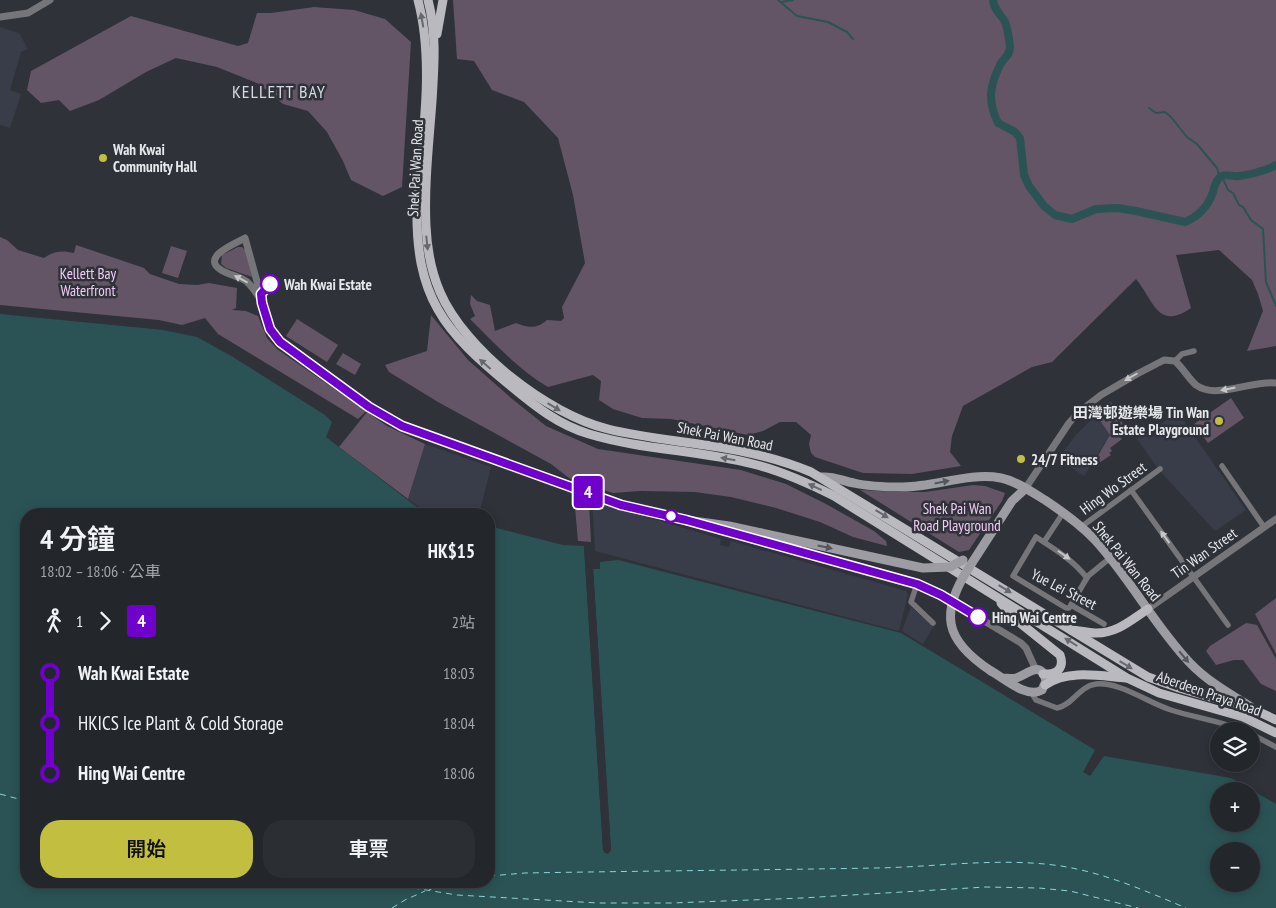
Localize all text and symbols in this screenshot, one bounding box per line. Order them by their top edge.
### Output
one-way arrow [417,11,425,27]
district label: KELLETT BAY [232,80,326,103]
street label: Shek Pai Wan Road [403,119,427,217]
place label: Wah Kwai Community Hall [112,140,197,176]
marker: Wah Kwai Community Hall [97,152,109,164]
one-way arrow [423,235,431,251]
park label: Kellett Bay Waterfront [60,264,117,300]
marker: Wah Kwai Estate [260,274,280,294]
one-way arrow [233,275,248,283]
place label: Wah Kwai Estate [283,275,372,294]
one-way arrow [479,358,491,370]
one-way arrow [1125,373,1138,382]
one-way arrow [1219,385,1235,393]
one-way arrow [547,403,560,412]
place label: 田灣邨遊樂場 Tin Wan Estate Playground [1073,403,1209,439]
marker: 田灣邨遊樂場 Tin Wan Estate Playground [1213,415,1225,427]
street label: Shek Pai Wan Road [675,417,775,455]
place label: 24/7 Fitness [1031,450,1098,469]
marker: 24/7 Fitness [1015,453,1027,465]
one-way arrow [719,454,735,462]
street label: Hing Wo Street [1076,458,1150,518]
line badge: 4 [572,476,604,508]
one-way arrow [935,478,951,486]
text: 4 [584,480,592,503]
one-way arrow [808,483,822,491]
park label: Shek Pai Wan Road Playground [913,499,1001,535]
unlabelled marker [664,509,678,523]
one-way arrow [876,510,889,519]
street label: Shek Pai Wan Road [1089,517,1165,605]
text: 4 分鐘 [40,520,115,557]
street label: Tin Wan Street [1167,523,1241,583]
one-way arrow [1160,530,1170,544]
text: HK$15 [428,539,475,563]
one-way arrow [818,543,833,551]
one-way arrow [1057,550,1071,560]
text: 18:02 – 18:06 · 公車 [40,561,160,581]
street label: Yue Lei Street [1028,564,1100,614]
one-way arrow [999,585,1012,594]
icon: walk [40,607,68,635]
icon: forward [91,607,119,635]
marker: Hing Wai Centre [968,607,988,627]
place label: Hing Wai Centre [992,608,1077,627]
text: 4 [137,609,146,632]
text: 1 [76,611,83,631]
text: 2站 [452,612,475,632]
one-way arrow [1064,637,1077,646]
one-way arrow [1179,650,1190,663]
one-way arrow [1120,660,1133,669]
text: Wah Kwai Estate [78,661,189,685]
text: 18:03 [443,663,475,683]
street label: Aberdeen Praya Road [1154,666,1264,720]
text: HKICS Ice Plant & Cold Storage [78,711,284,735]
text: 18:04 [443,713,475,733]
map controls [1210,722,1260,892]
button: layers [1210,722,1260,772]
text: Hing Wai Centre [78,761,186,785]
text: 18:06 [443,763,475,783]
button: + [1210,782,1260,832]
button: 開始 [40,820,253,878]
button: 車票 [263,820,475,878]
button: − [1210,842,1260,892]

